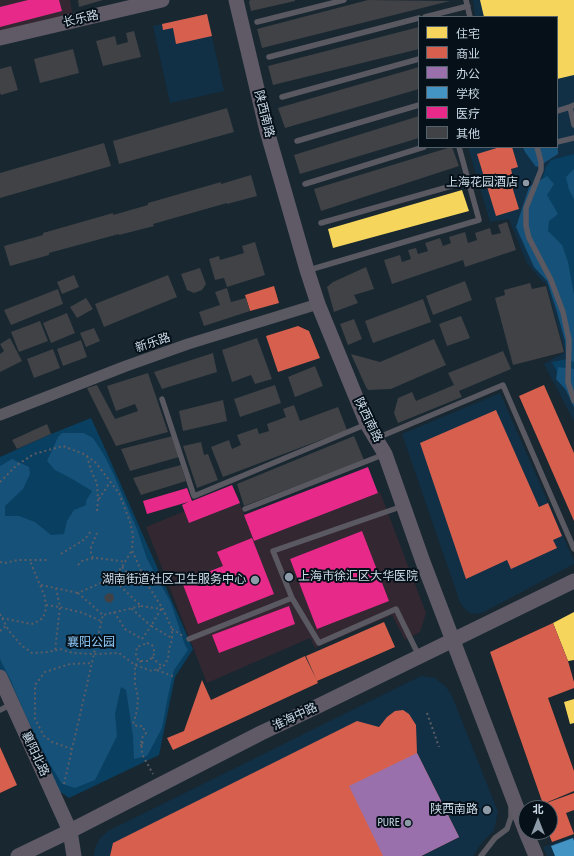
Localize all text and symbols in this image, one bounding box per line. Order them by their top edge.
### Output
street label: 长乐路 [62,8,100,30]
legend [418,16,558,148]
text: 住宅 [456,26,480,41]
text: 商业 [456,46,480,61]
text: 办公 [456,66,480,81]
text: 学校 [456,86,480,101]
street label: 陕西南路 [251,89,277,139]
text: 医疗 [456,106,480,121]
text: 其他 [456,126,480,141]
place label: 上海花园酒店 [446,176,518,190]
marker: 上海花园酒店 [521,178,531,188]
street label: 新乐路 [134,330,172,356]
street label: 陕西南路 [351,395,385,445]
place label: 上海市徐汇区大华医院 [298,570,418,584]
marker: 上海市徐汇区大华医院 [283,571,295,583]
place label: 湖南街道社区卫生服务中心 [102,573,246,587]
marker: 湖南街道社区卫生服务中心 [249,574,261,586]
park label: 襄阳公园 [67,636,115,650]
street label: 淮海中路 [270,700,320,734]
street label: 襄阳北路 [18,729,52,779]
north arrow [518,800,558,840]
text: 北 [533,802,544,816]
place label: 陕西南路 [430,803,478,817]
marker: 陕西南路 [481,804,493,816]
place label: PURE [377,816,400,830]
marker: PURE [403,818,413,828]

